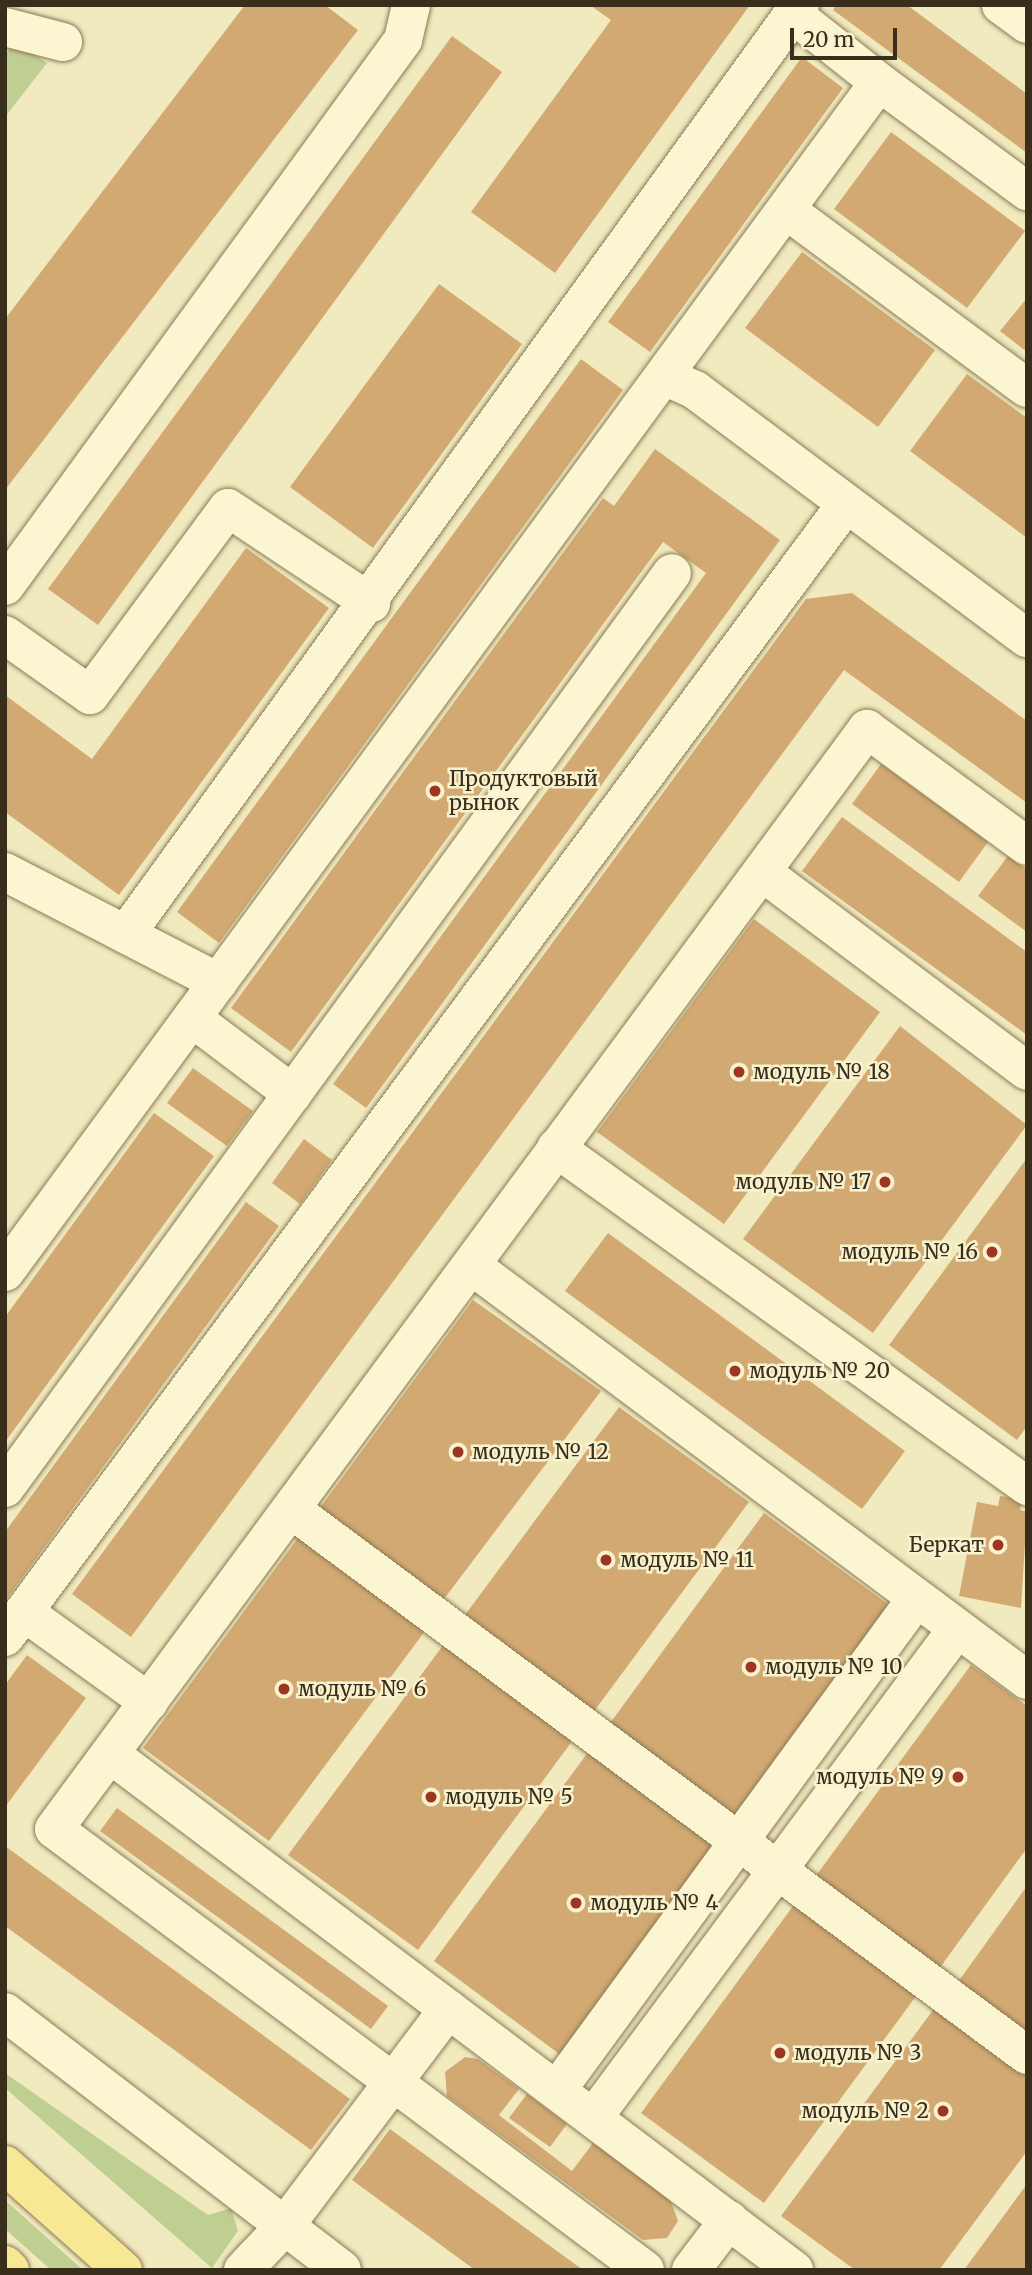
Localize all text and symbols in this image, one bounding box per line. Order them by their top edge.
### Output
scale bar [794,14,901,58]
text: 20 m [803,26,854,53]
place label: Продуктовый рынок [449,766,598,816]
marker: Продуктовый рынок [427,783,443,799]
place label: модуль № 18 [753,1059,890,1085]
marker: модуль № 18 [731,1064,747,1080]
place label: модуль № 17 [735,1169,871,1195]
marker: модуль № 17 [877,1174,893,1190]
place label: модуль № 16 [841,1239,978,1265]
marker: модуль № 16 [984,1244,1000,1260]
place label: модуль № 20 [749,1358,890,1384]
marker: модуль № 20 [727,1363,743,1379]
place label: модуль № 12 [472,1439,609,1465]
marker: модуль № 12 [450,1444,466,1460]
place label: Беркат [909,1532,984,1558]
marker: Беркат [990,1537,1006,1553]
place label: модуль № 11 [620,1547,754,1573]
marker: модуль № 11 [598,1552,614,1568]
place label: модуль № 10 [765,1654,903,1680]
marker: модуль № 10 [743,1659,759,1675]
place label: модуль № 6 [298,1676,426,1702]
marker: модуль № 6 [276,1681,292,1697]
place label: модуль № 9 [816,1764,944,1790]
marker: модуль № 9 [950,1769,966,1785]
place label: модуль № 5 [445,1784,573,1810]
marker: модуль № 5 [423,1789,439,1805]
place label: модуль № 4 [590,1890,718,1916]
marker: модуль № 4 [568,1895,584,1911]
place label: модуль № 3 [794,2040,921,2066]
marker: модуль № 3 [772,2045,788,2061]
place label: модуль № 2 [801,2098,929,2124]
marker: модуль № 2 [935,2103,951,2119]

